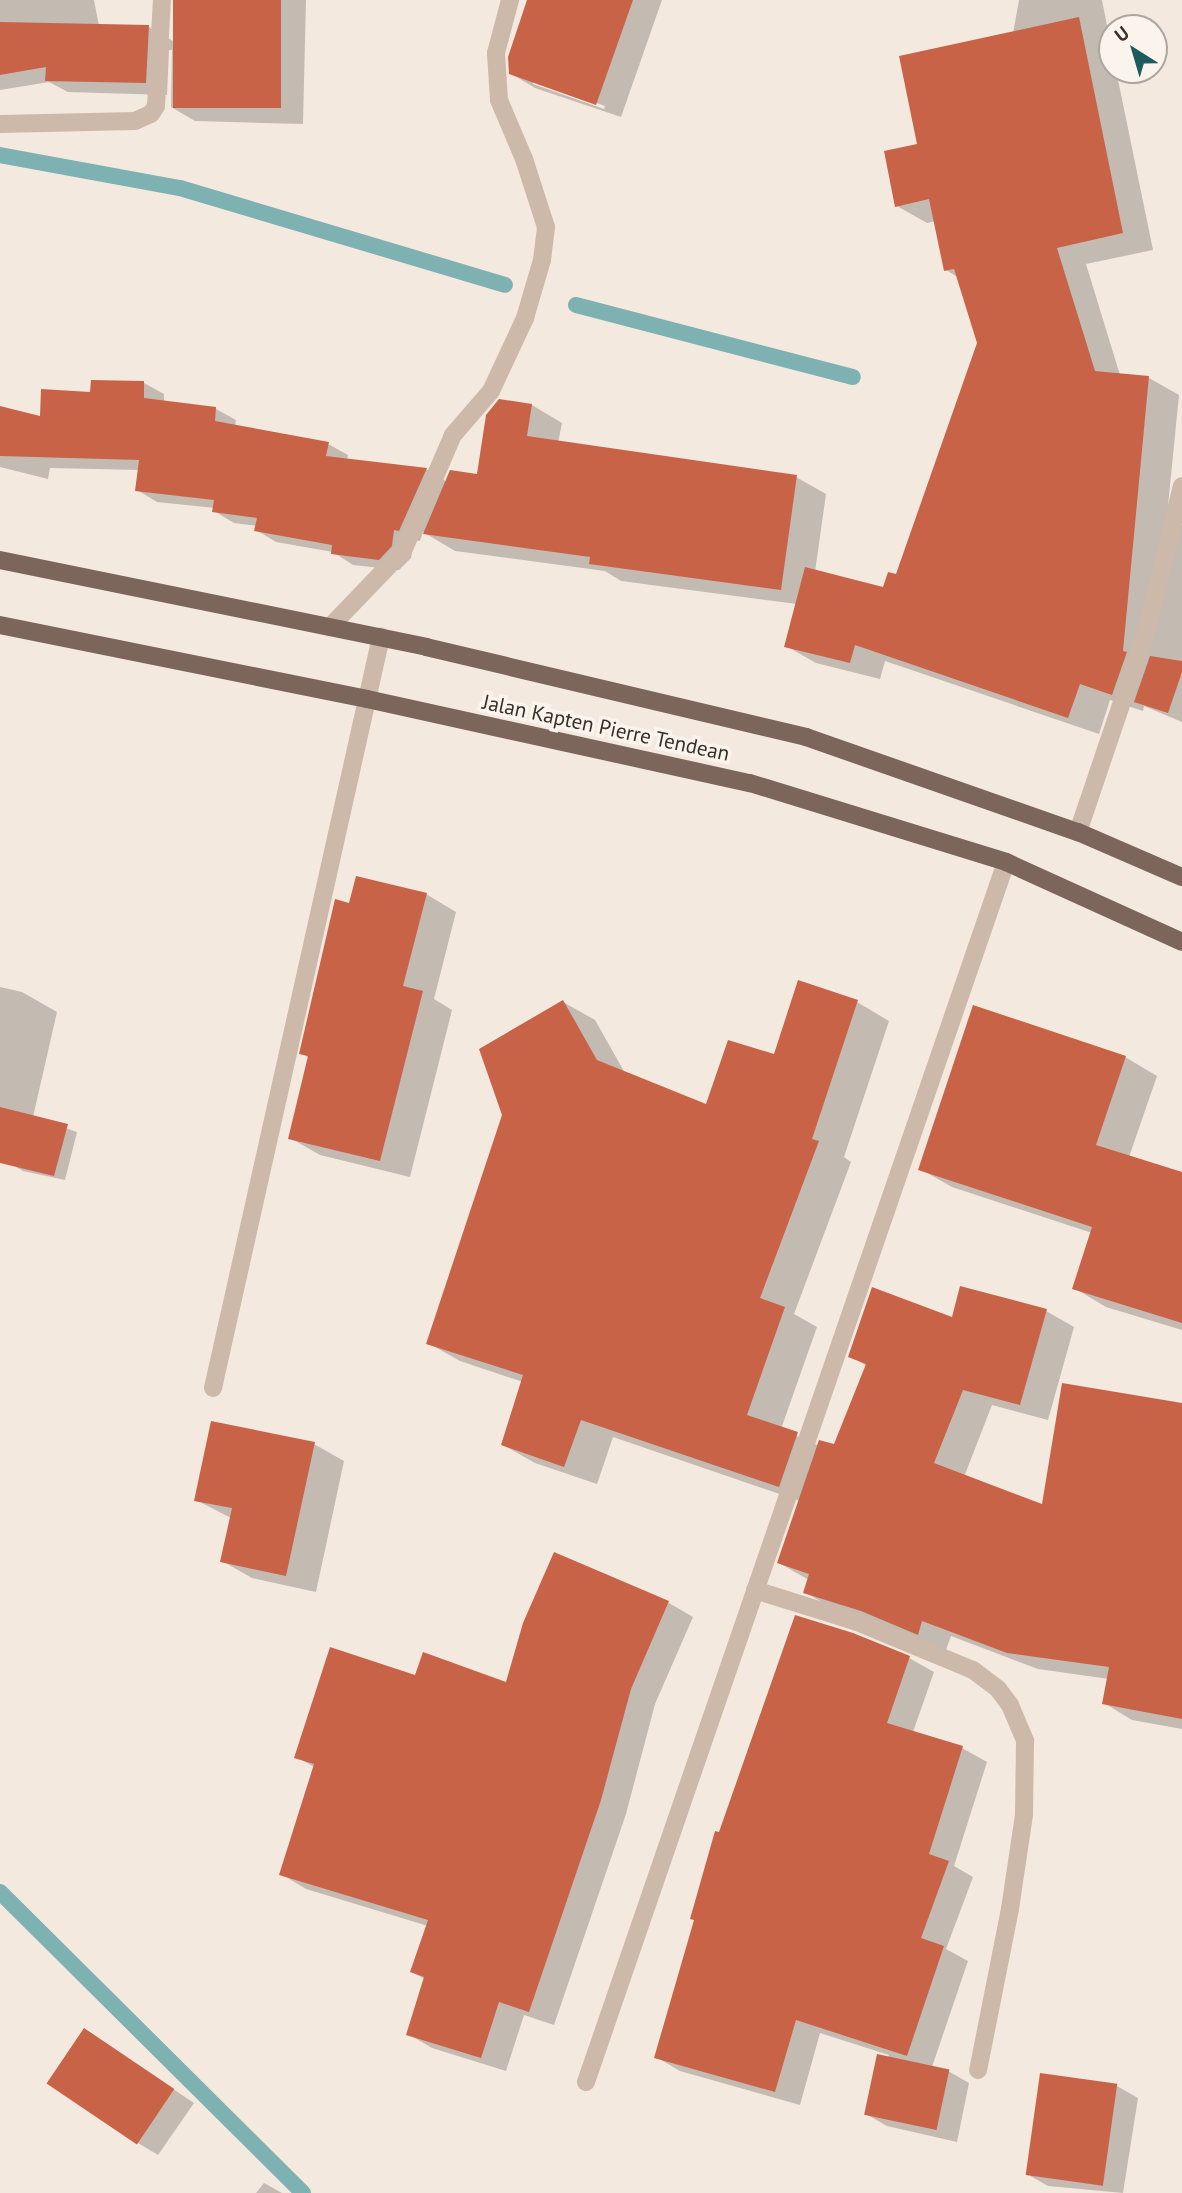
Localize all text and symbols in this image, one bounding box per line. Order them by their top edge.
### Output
north arrow [1098,14,1168,84]
text: U [1110,21,1134,47]
street label: Jalan Kapten Pierre Tendean [480,689,732,767]

